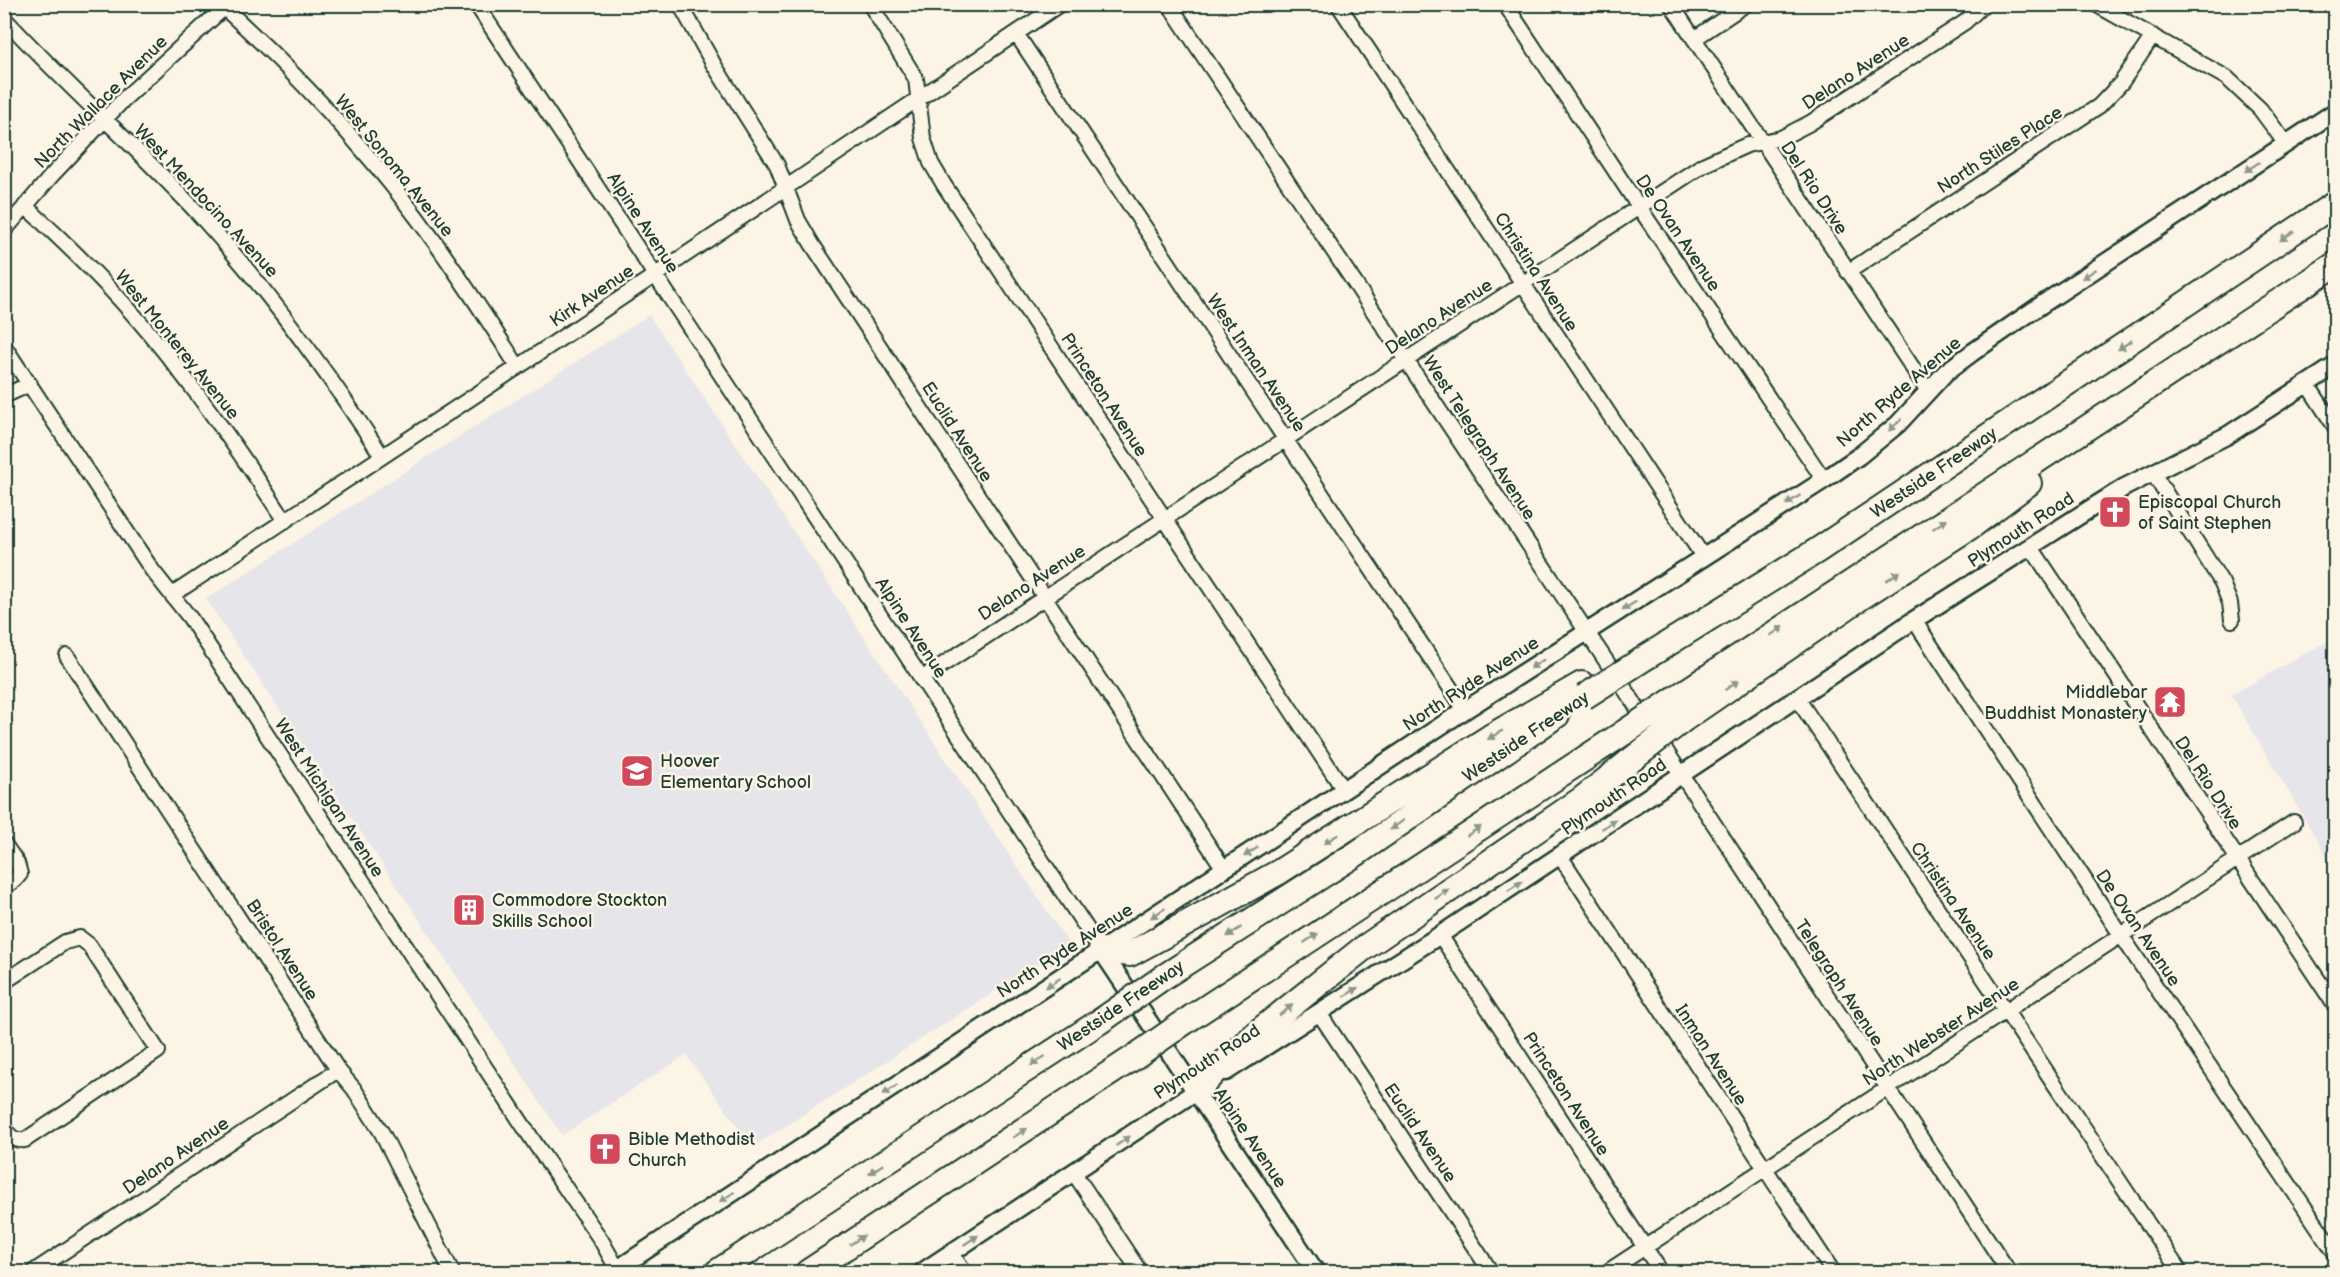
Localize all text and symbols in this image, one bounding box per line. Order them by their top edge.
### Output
street label: Delano Avenue [1799,29,1914,114]
street label: North Wallace Avenue [30,31,172,173]
street label: West Sonoma Avenue [330,91,458,242]
street label: North Stiles Place [1933,102,2067,198]
street label: West Mendocino Avenue [130,120,283,282]
street label: Del Rio Drive [1776,137,1852,239]
one-way arrow [2243,161,2260,172]
street label: Alpine Avenue [603,169,684,278]
street label: De Ovan Avenue [1631,171,1725,296]
street label: Christina Avenue [1490,209,1582,336]
one-way arrow [2279,230,2295,241]
street label: Kirk Avenue [546,260,638,332]
street label: West Monterey Avenue [110,266,244,424]
one-way arrow [2080,268,2097,279]
street label: Delano Avenue [1382,274,1497,359]
street label: West Inman Avenue [1202,290,1310,436]
street label: Princeton Avenue [1056,329,1152,461]
street label: North Ryde Avenue [1833,332,1966,452]
one-way arrow [2117,339,2133,350]
street label: West Telegraph Avenue [1418,352,1540,524]
street label: Euclid Avenue [917,378,997,486]
one-way arrow [1888,418,1903,431]
street label: Westside Freeway [1867,422,2002,523]
street label: Plymouth Road [1964,488,2078,572]
place label: Episcopal Church of Saint Stephen [2138,492,2281,534]
church icon: Episcopal Church of Saint Stephen [2097,494,2133,530]
one-way arrow [1785,495,1801,506]
one-way arrow [1932,518,1948,529]
street label: Delano Avenue [975,540,1090,625]
one-way arrow [1885,571,1902,582]
street label: Alpine Avenue [871,574,952,683]
one-way arrow [1621,600,1637,611]
one-way arrow [1769,625,1785,637]
street label: North Ryde Avenue [1399,632,1543,736]
one-way arrow [1529,659,1545,670]
one-way arrow [1724,680,1740,691]
place label: Middlebar Buddhist Monastery [1984,682,2148,724]
temple icon: Middlebar Buddhist Monastery [2152,684,2188,720]
street label: Westside Freeway [1459,686,1594,787]
street label: West Michigan Avenue [270,715,388,882]
one-way arrow [1487,729,1503,740]
street label: Del Rio Drive [2170,732,2246,834]
place label: Hoover Elementary School [660,751,811,793]
school or university icon: Hoover Elementary School [619,753,655,789]
street label: Plymouth Road [1557,754,1671,840]
one-way arrow [1390,819,1406,831]
one-way arrow [1601,819,1617,830]
one-way arrow [1465,826,1482,837]
one-way arrow [1323,833,1339,845]
street label: Christina Avenue [1906,838,2000,964]
one-way arrow [1242,846,1259,857]
street label: De Ovan Avenue [2091,866,2185,991]
one-way arrow [1507,881,1523,892]
one-way arrow [1434,888,1450,900]
place label: Commodore Stockton Skills School [492,890,667,932]
building icon: Commodore Stockton Skills School [451,892,487,928]
street label: Bristol Avenue [241,895,323,1005]
street label: North Ryde Avenue [993,899,1137,1003]
one-way arrow [1150,907,1166,918]
street label: Telegraph Avenue [1790,916,1888,1050]
one-way arrow [1226,926,1242,937]
one-way arrow [1302,933,1319,944]
street label: Westside Freeway [1054,955,1189,1056]
street label: North Webster Avenue [1859,973,2024,1091]
one-way arrow [1044,977,1061,988]
one-way arrow [1343,987,1359,998]
street label: Inman Avenue [1671,1001,1752,1110]
one-way arrow [1278,1005,1293,1017]
street label: Plymouth Road [1150,1020,1264,1104]
street label: Princeton Avenue [1518,1028,1614,1160]
one-way arrow [1030,1056,1047,1067]
street label: Euclid Avenue [1379,1080,1461,1187]
one-way arrow [882,1084,898,1095]
street label: Alpine Avenue [1209,1084,1291,1192]
street label: Delano Avenue [119,1113,233,1199]
one-way arrow [1011,1127,1027,1139]
place label: Bible Methodist Church [628,1129,755,1171]
church icon: Bible Methodist Church [587,1131,623,1167]
one-way arrow [1115,1135,1131,1146]
one-way arrow [868,1163,884,1175]
one-way arrow [719,1191,735,1202]
one-way arrow [848,1235,865,1246]
one-way arrow [963,1235,979,1246]

